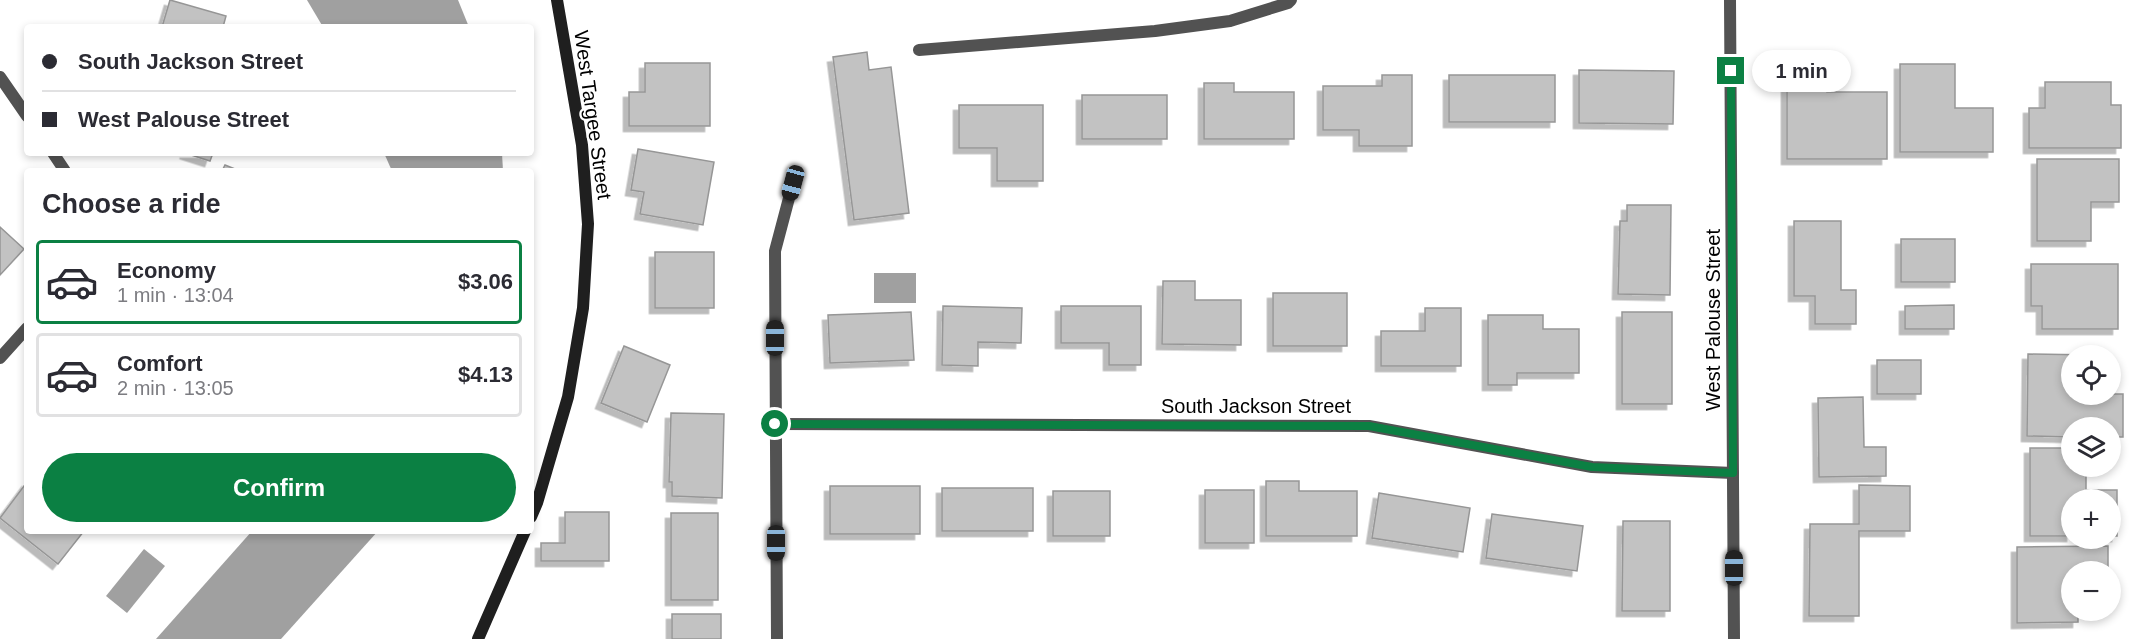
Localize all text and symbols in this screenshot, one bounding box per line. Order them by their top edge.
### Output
street label: West Targee Street [570,29,616,201]
text: South Jackson Street [78,49,303,74]
callout: 1 min [1752,50,1851,92]
route end [1717,57,1744,84]
text: 1 min [1775,60,1828,82]
text: West Palouse Street [78,107,289,132]
car [780,163,806,203]
text: Choose a ride [42,189,221,219]
street label: West Palouse Street [1702,229,1724,411]
icon: car [45,255,99,309]
text: Economy [117,258,216,283]
text: $3.06 [458,269,513,294]
text: 1 min · 13:04 [117,284,234,306]
car [766,320,784,356]
map controls [2061,345,2121,621]
button: locate [2061,345,2121,405]
icon: car [45,348,99,402]
text: Comfort [117,351,203,376]
text: $4.13 [458,362,513,387]
text: 2 min · 13:05 [117,377,234,399]
street label: South Jackson Street [1161,395,1351,417]
route start [761,410,788,437]
button: layers [2061,417,2121,477]
button: Confirm [42,453,516,522]
button: + [2061,489,2121,549]
car [767,525,785,561]
car [1725,550,1743,586]
button: − [2061,561,2121,621]

